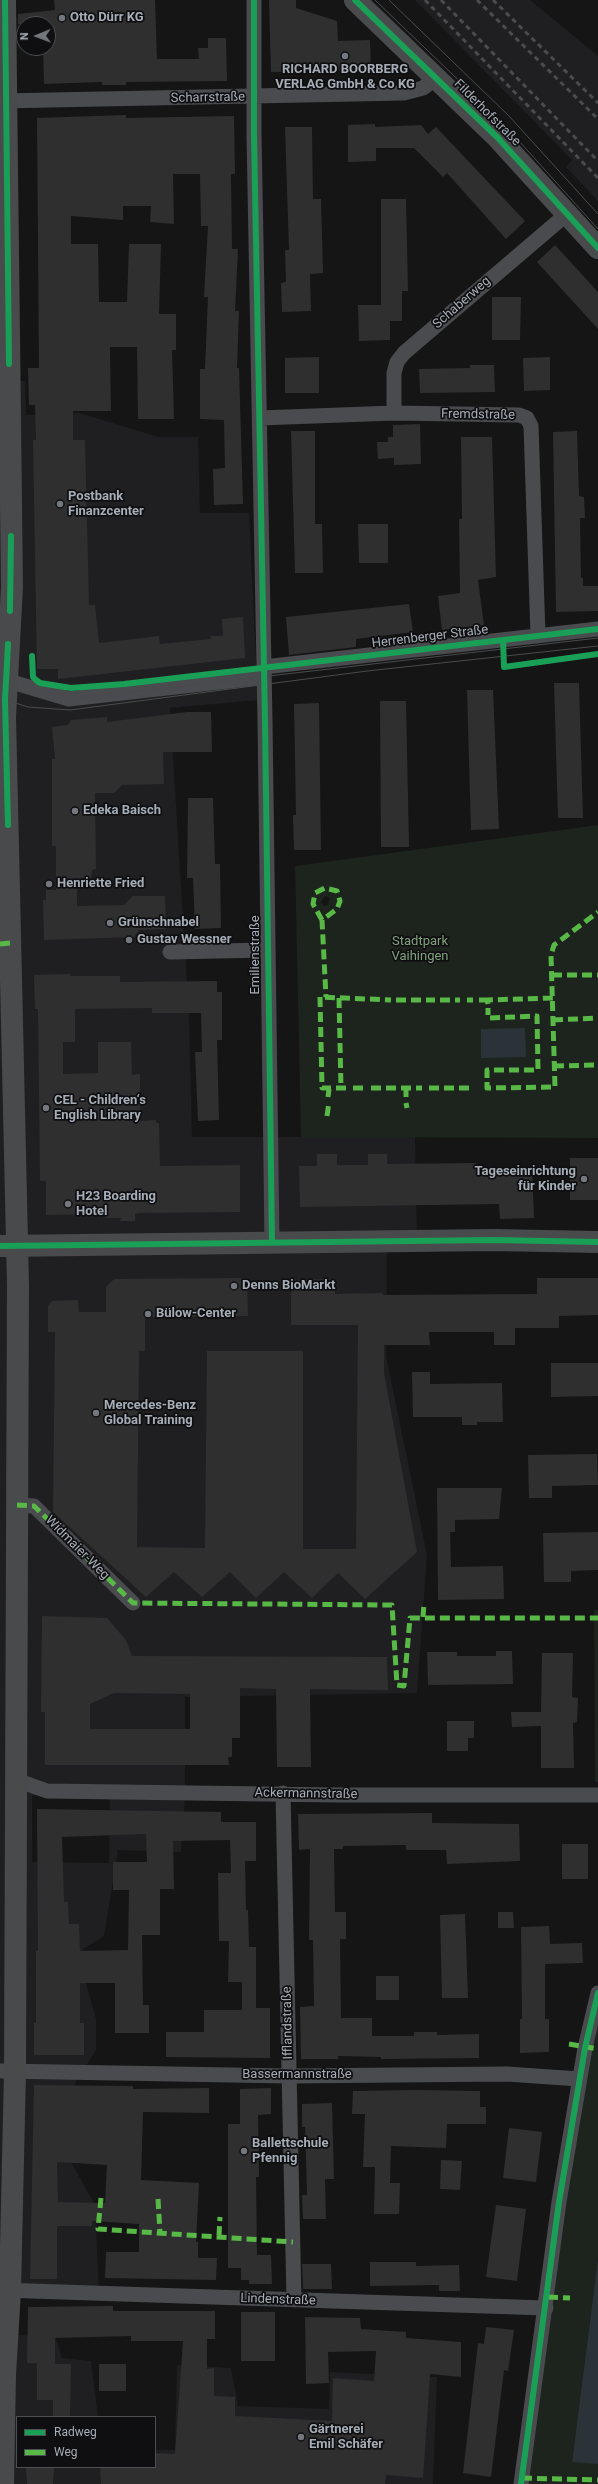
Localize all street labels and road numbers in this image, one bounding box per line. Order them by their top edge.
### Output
street label: Filderhofstraße [450,76,524,150]
street label: Scharrstraße [171,90,245,106]
street label: Schaberweg [430,274,494,332]
street label: Fremdstraße [441,407,515,423]
street label: Herrenberger Straße [371,622,489,652]
street label: Emilienstraße [248,915,264,995]
street label: Widmaier-Weg [42,1513,112,1583]
street label: Ackermannstraße [255,1785,357,1803]
street label: Ifflandstraße [280,1986,296,2060]
street label: Bassermannstraße [242,2067,352,2083]
street label: Lindenstraße [240,2291,316,2309]

